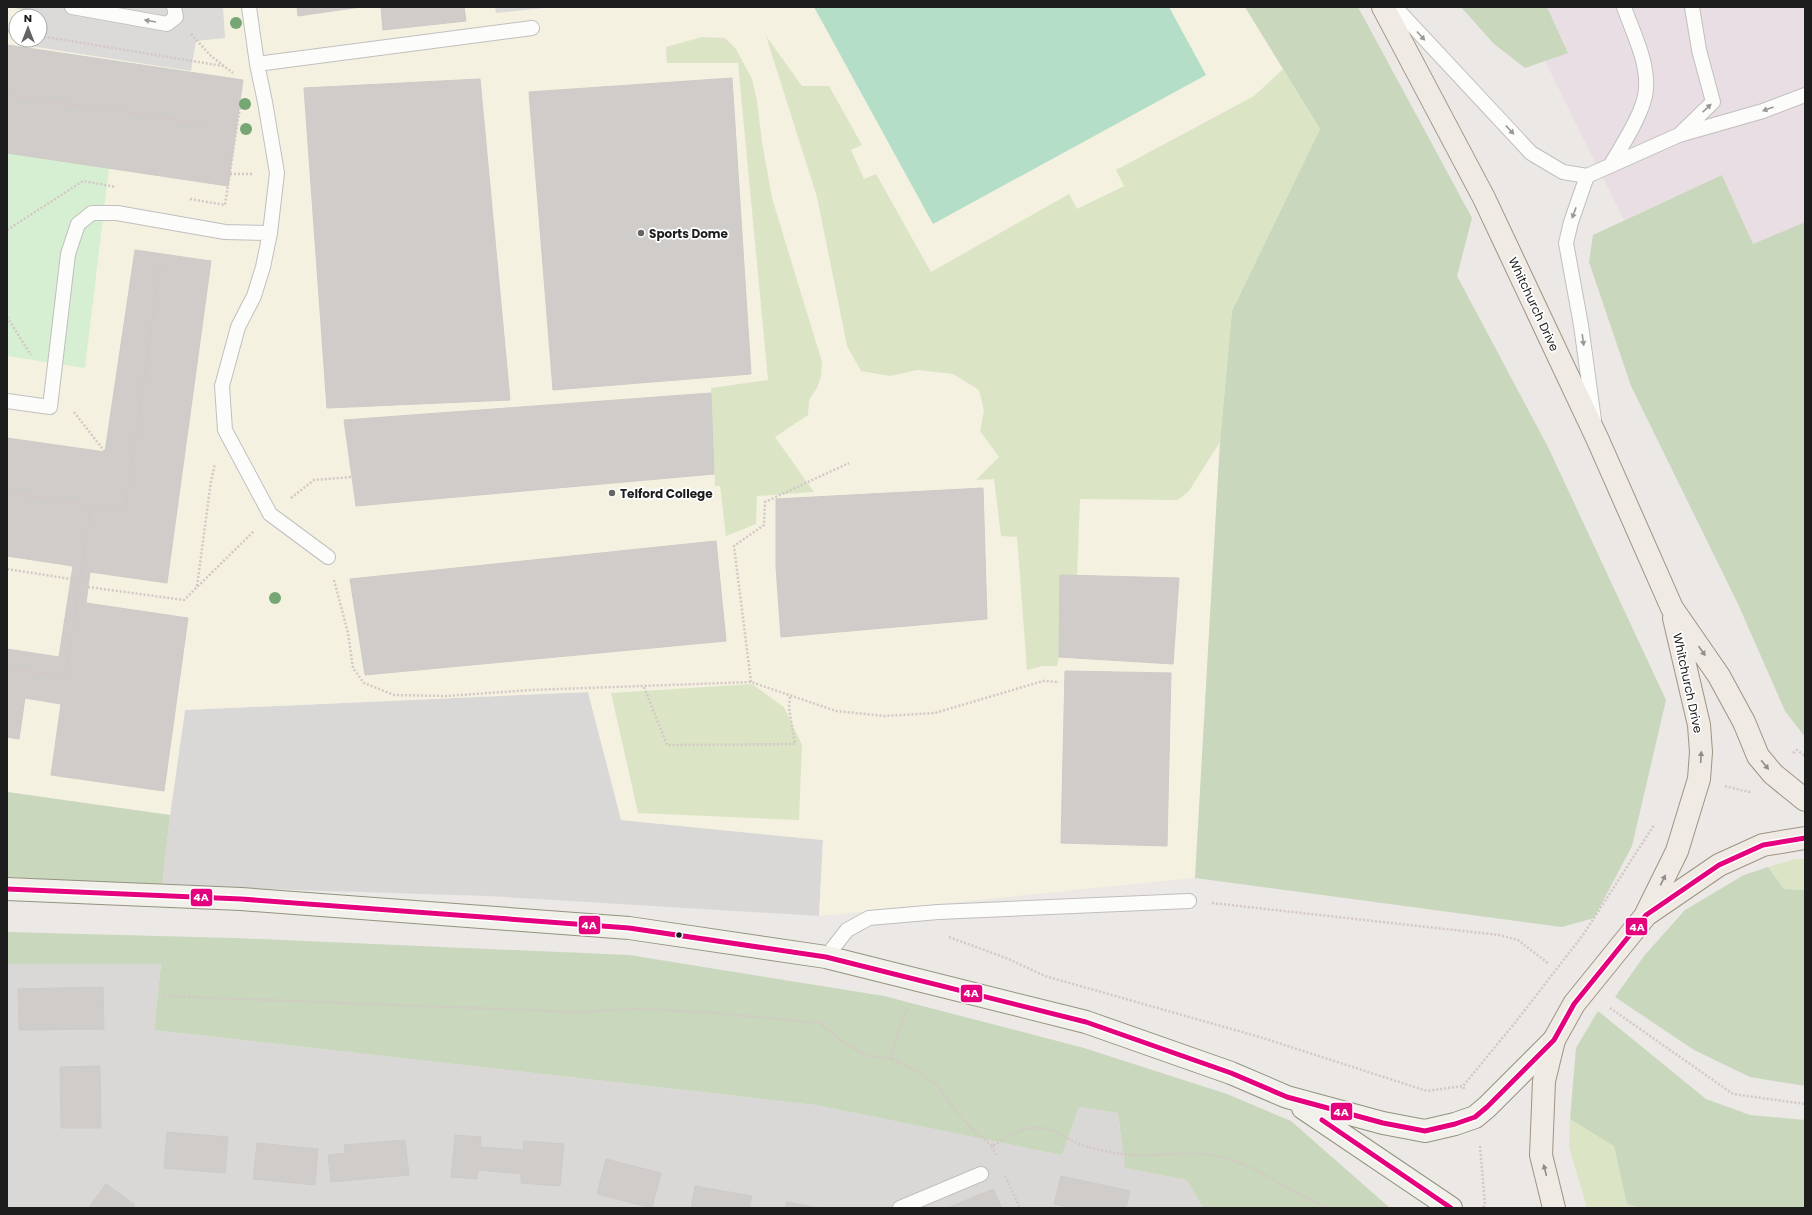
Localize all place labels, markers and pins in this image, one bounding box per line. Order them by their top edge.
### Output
place label: Sports Dome [649,225,728,242]
marker: Sports Dome [636,228,646,238]
place label: Telford College [620,485,713,502]
marker: Telford College [607,488,617,498]
unlabelled marker [674,930,684,940]

